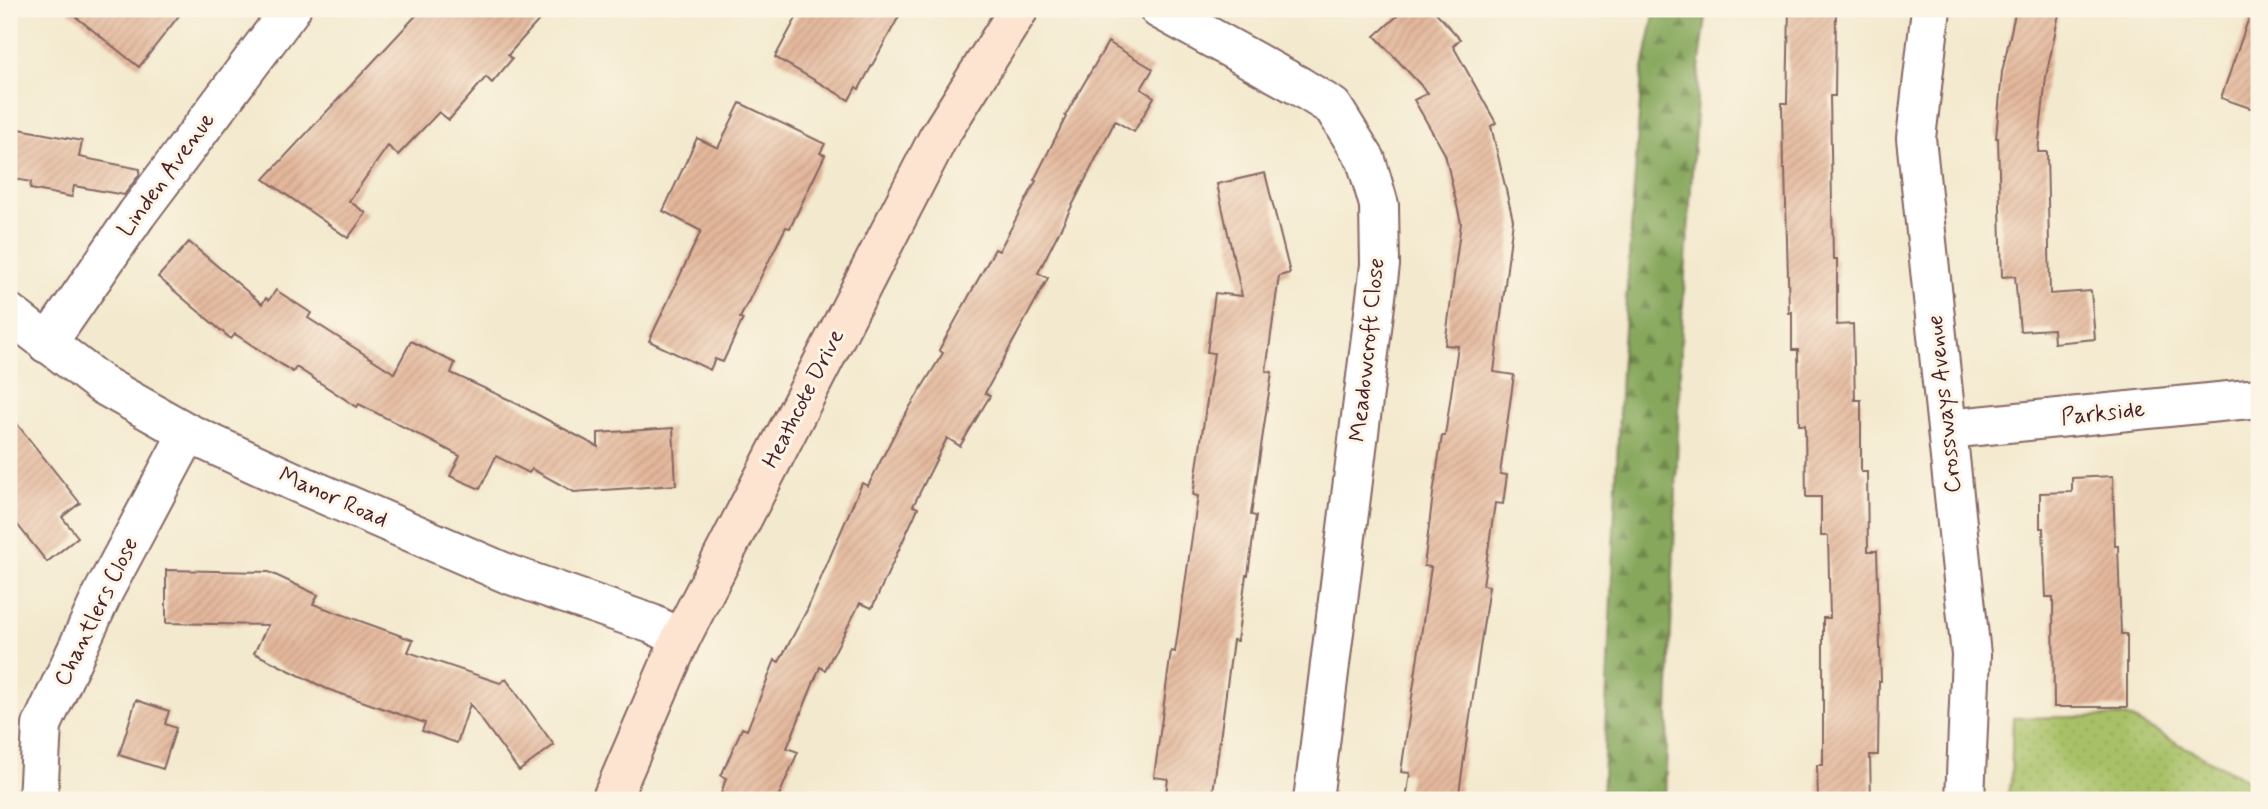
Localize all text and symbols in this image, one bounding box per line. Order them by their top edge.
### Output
street label: Linden Avenue [112,106,223,243]
street label: Meadowcroft Close [1343,257,1393,443]
street label: Crossways Avenue [1921,313,1969,495]
street label: Heathcote Drive [756,324,852,474]
street label: Parkside [2059,395,2147,433]
street label: Manor Road [274,461,392,535]
street label: Chantlers Close [48,533,146,691]

